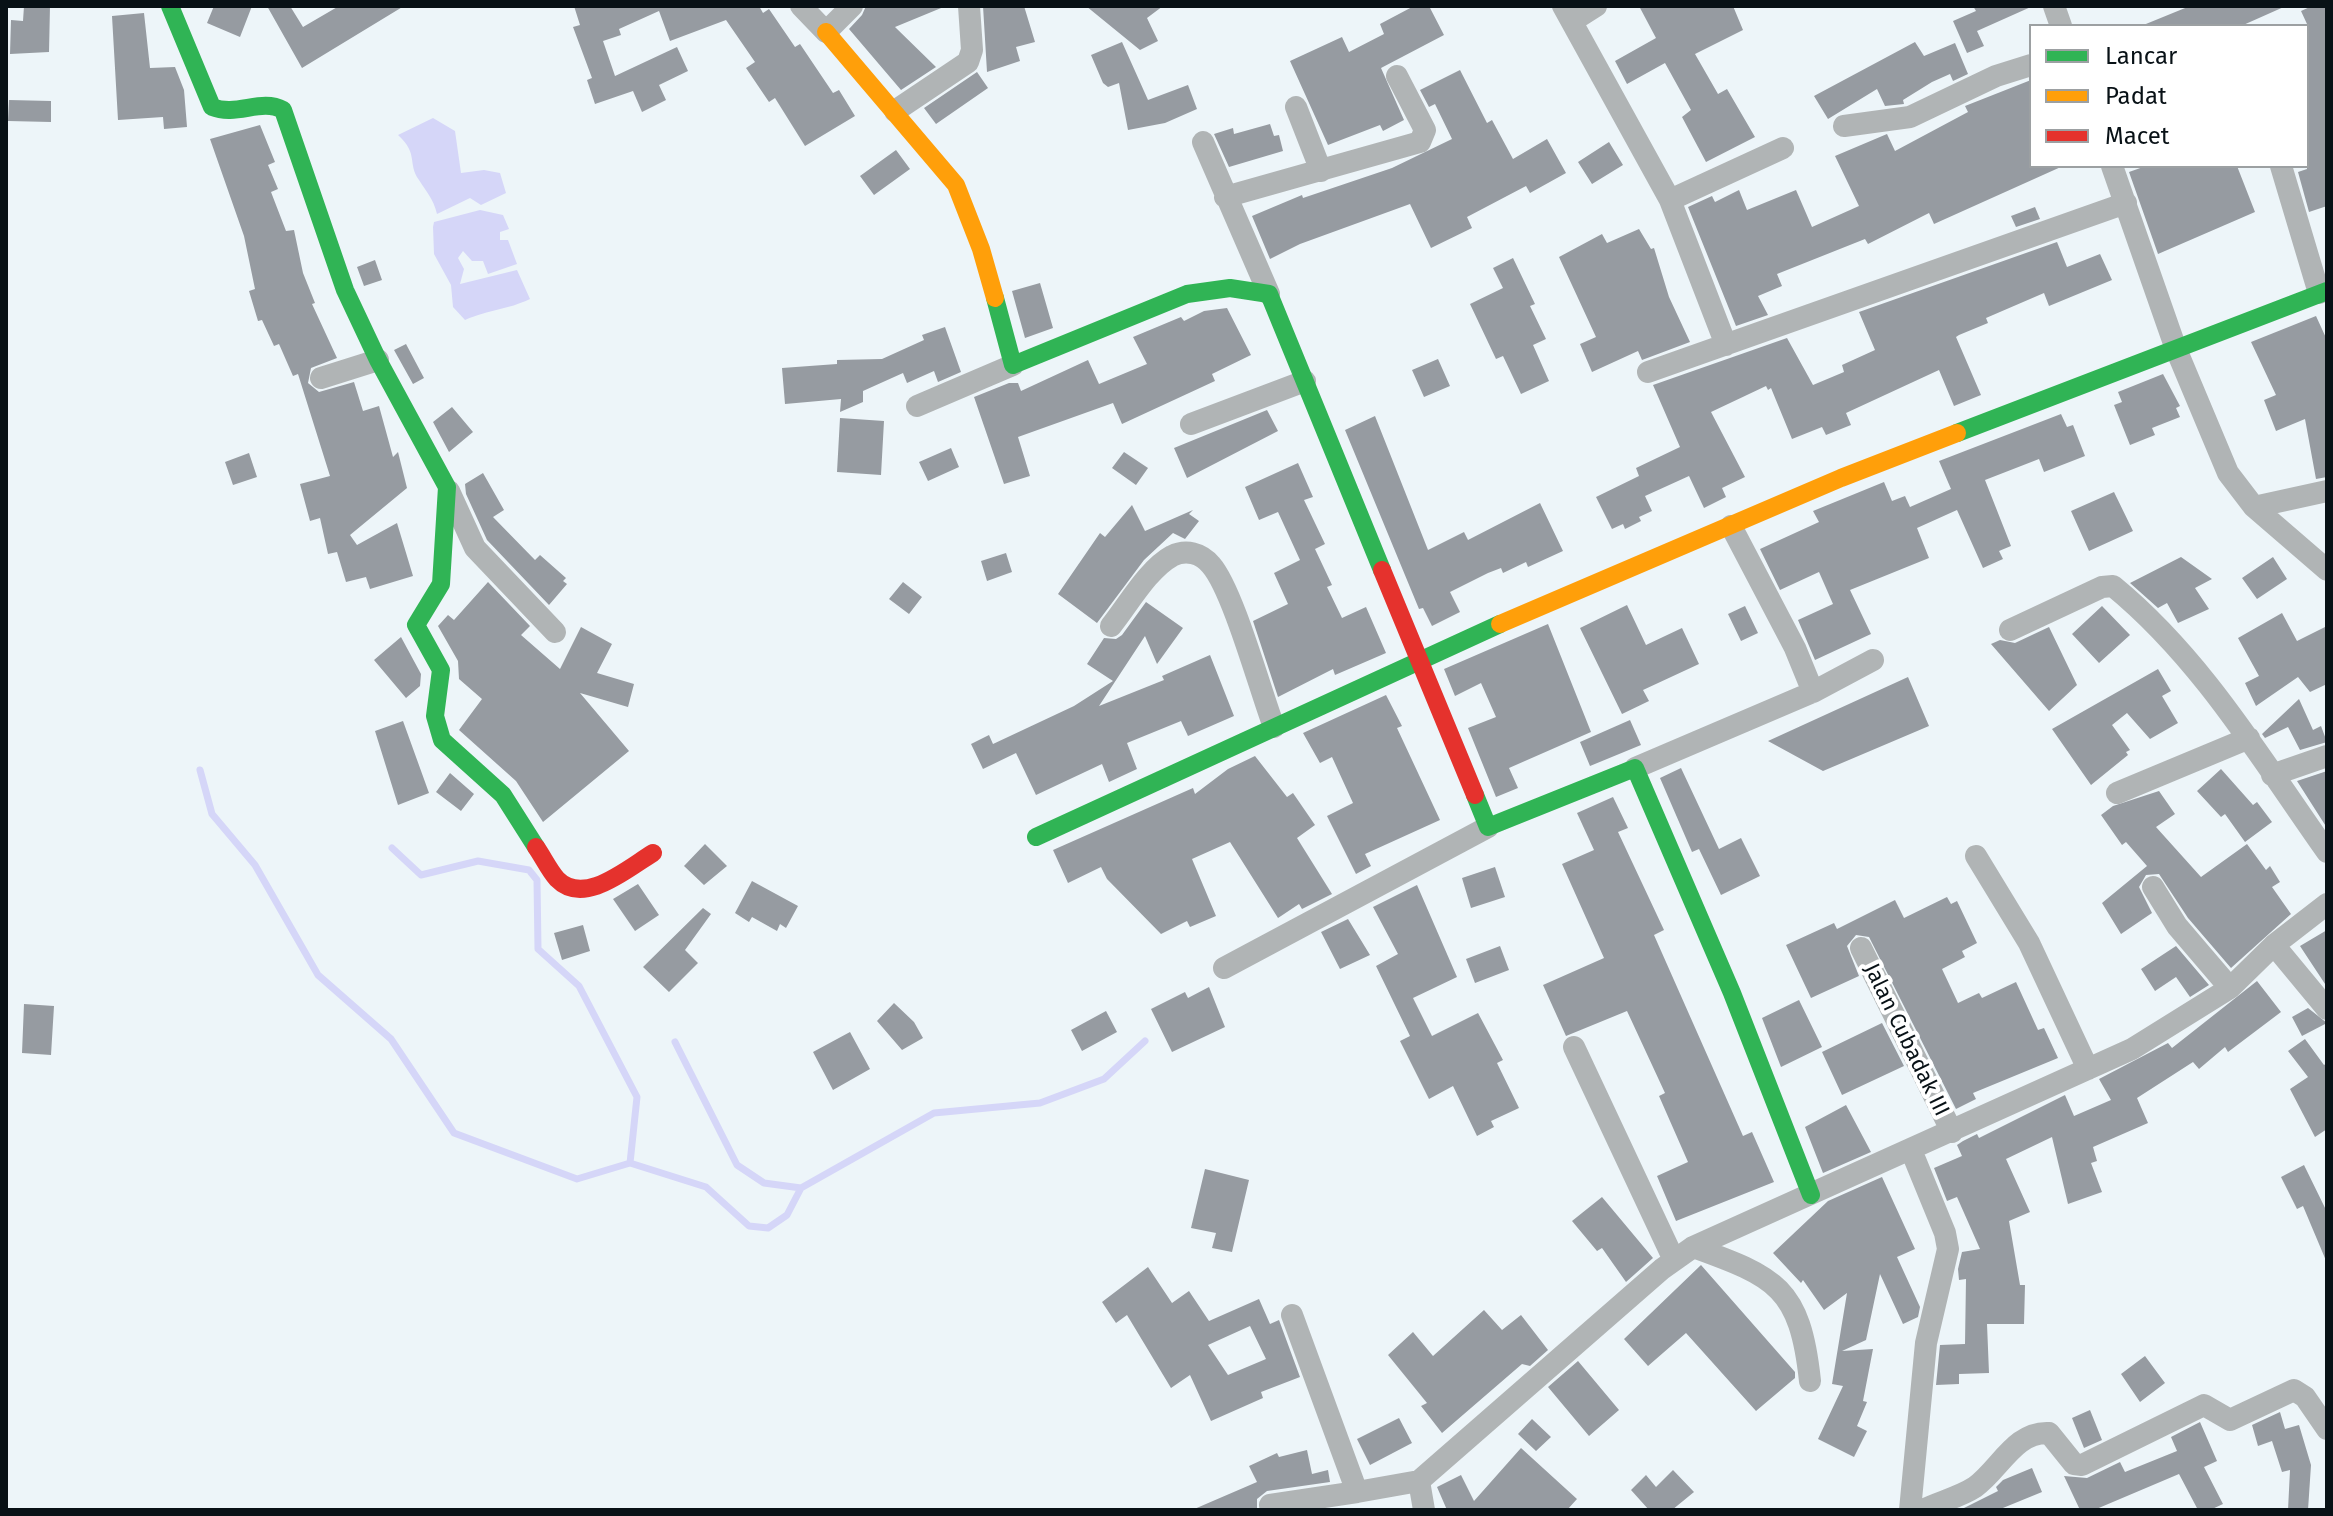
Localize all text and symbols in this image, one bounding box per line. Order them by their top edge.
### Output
legend [2029,24,2309,168]
text: Lancar [2105,42,2177,70]
text: Padat [2105,82,2167,110]
text: Macet [2105,122,2169,150]
street label: Jalan Cubadak III [1858,959,1954,1121]

